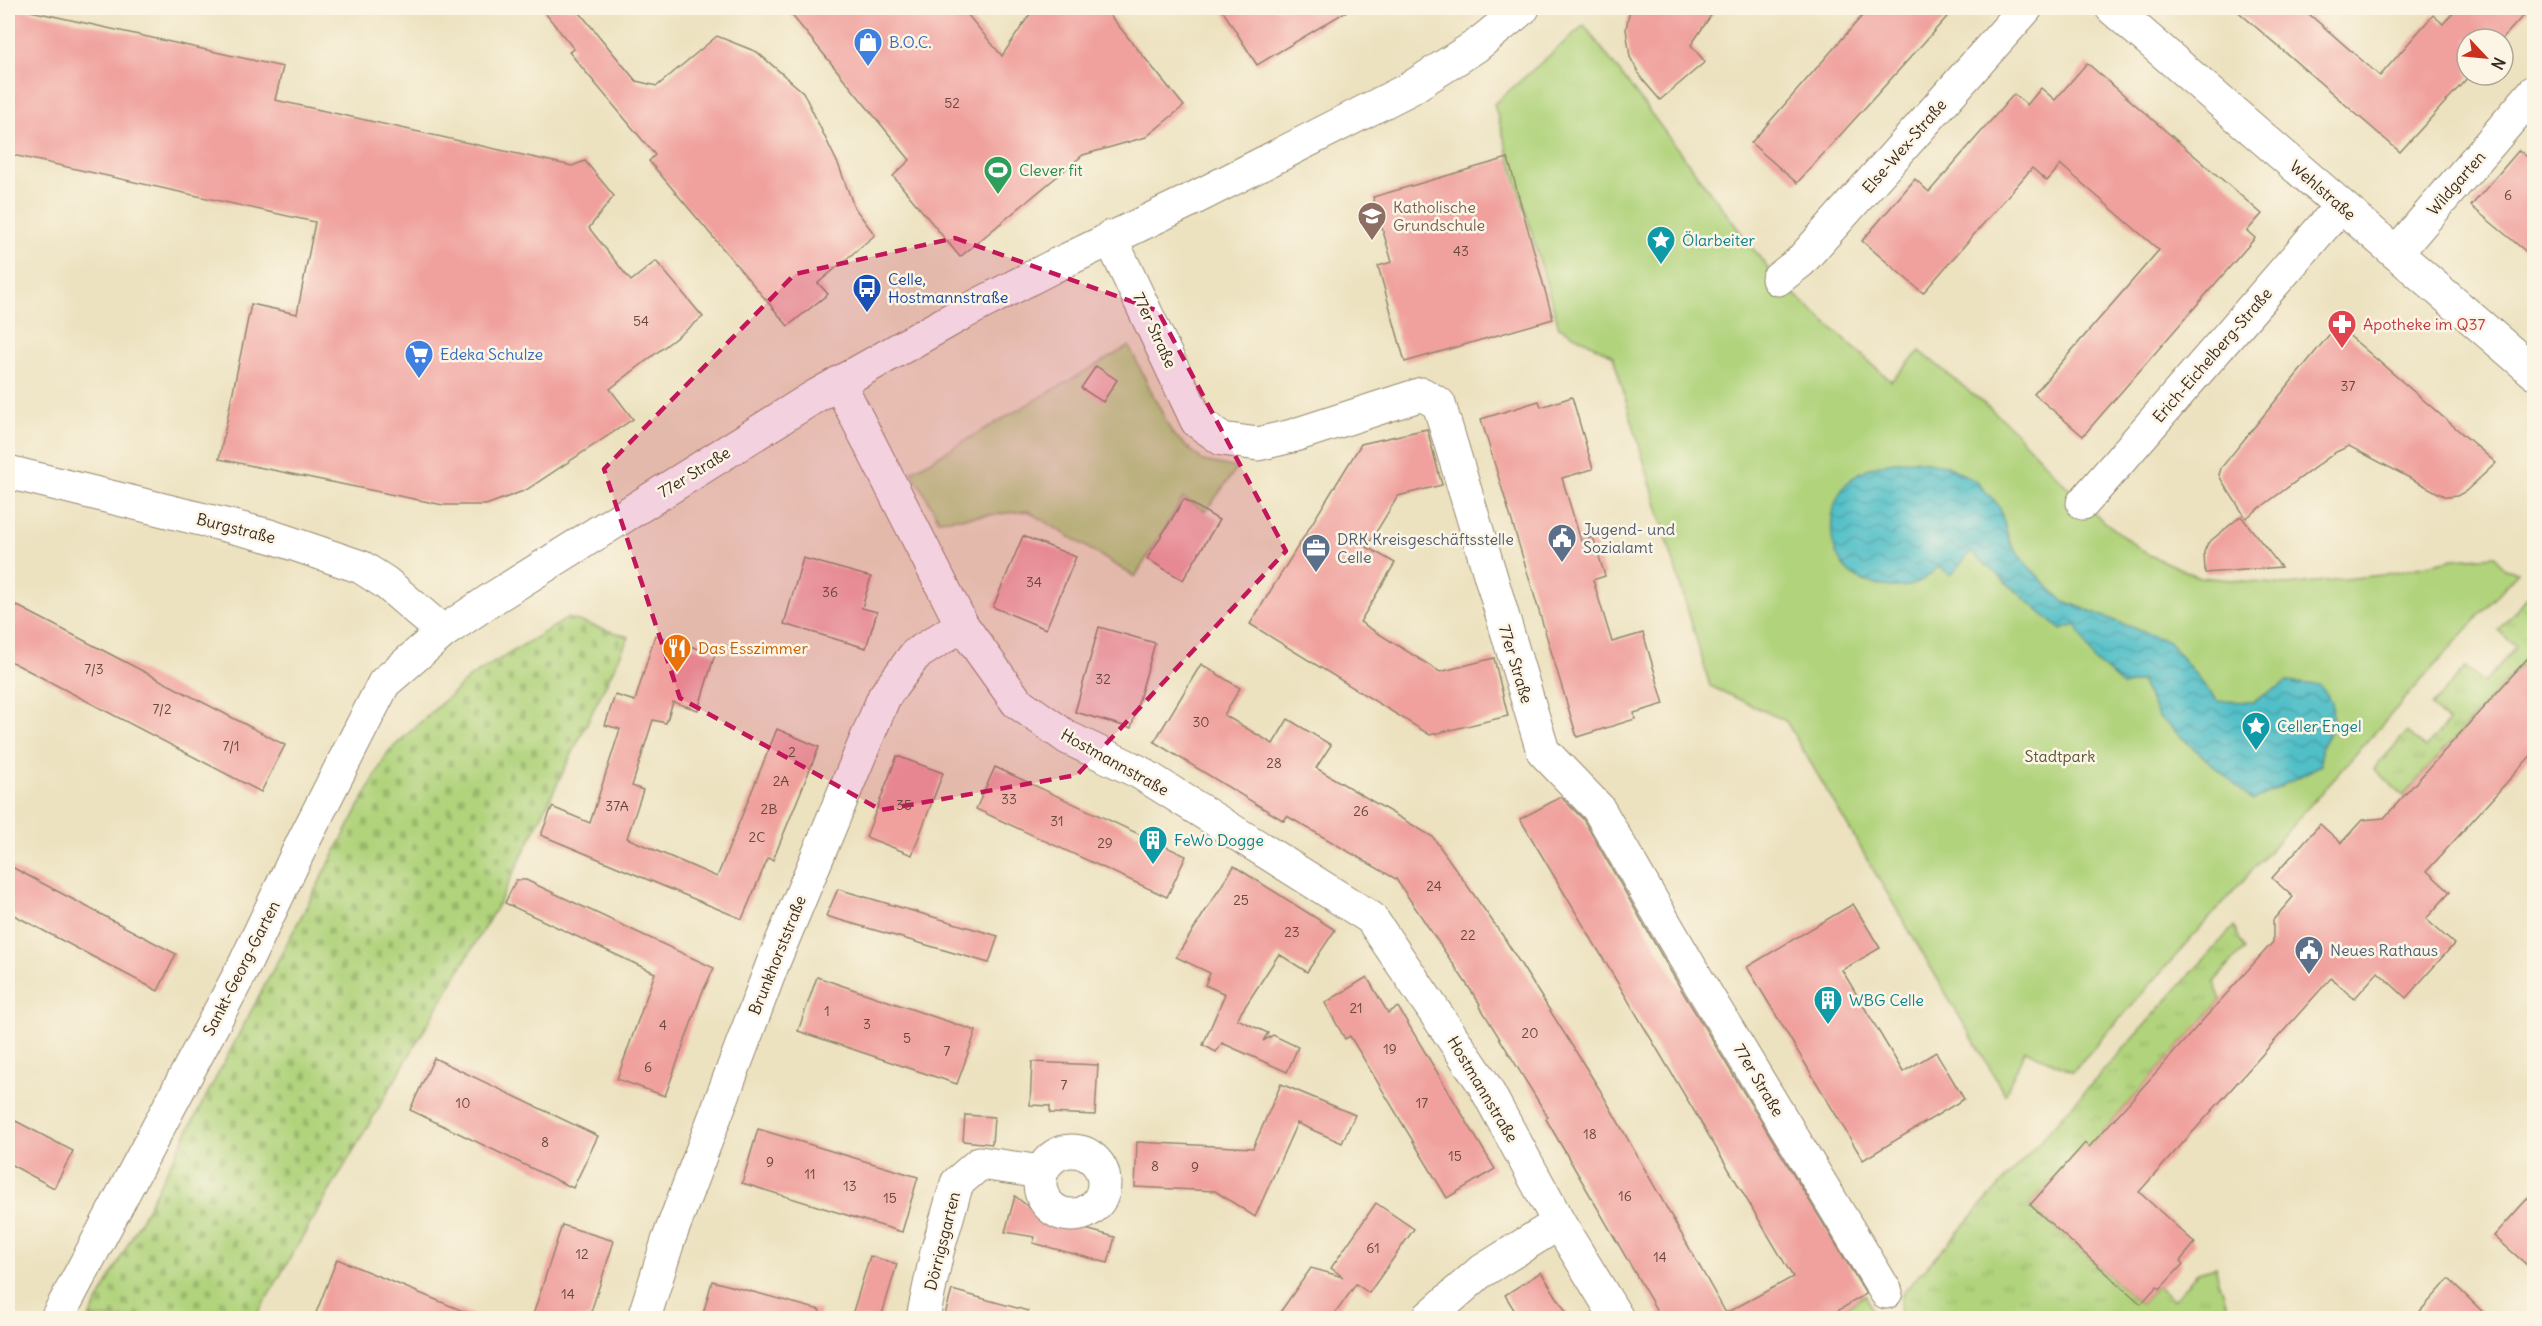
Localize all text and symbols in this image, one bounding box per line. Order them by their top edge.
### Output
shop icon: B.O.C. [852,26,884,68]
north arrow [2455,27,2515,87]
place label: B.O.C. [889,32,932,52]
text: N [2487,54,2510,73]
house number: 52 [944,94,960,112]
street label: Else-Wex-Straße [1858,95,1950,197]
street label: Wildgarten [2423,147,2489,219]
sports icon: Clever fit [982,154,1014,196]
street label: Wehlstraße [2286,156,2360,224]
place label: Clever fit [1019,160,1083,180]
house number: 6 [2504,186,2512,204]
place label: Katholische Grundschule [1393,197,1485,235]
school or university icon: Katholische Grundschule [1356,200,1388,242]
place icon: Ölarbeiter [1645,224,1677,266]
place label: Ölarbeiter [1682,230,1756,250]
house number: 43 [1453,242,1469,260]
place label: Celle, Hostmannstraße [888,269,1008,307]
bus stop icon: Celle, Hostmannstraße [851,272,883,314]
street label: Erich-Eichelberg-Straße [2148,284,2276,426]
street label: 77er Straße [1129,289,1181,371]
pharmacy icon: Apotheke im Q37 [2326,308,2358,350]
house number: 54 [633,312,649,330]
place label: Apotheke im Q37 [2363,314,2486,334]
supermarket icon: Edeka Schulze [403,338,435,380]
place label: Edeka Schulze [440,344,543,364]
house number: 37 [2341,377,2356,395]
street label: 77er Straße [654,442,734,502]
street label: Burgstraße [194,509,278,547]
place label: Jugend- und Sozialamt [1583,519,1675,557]
public building icon: Jugend- und Sozialamt [1546,522,1578,564]
place label: DRK Kreisgeschäftsstelle Celle [1337,529,1514,567]
office icon: DRK Kreisgeschäftsstelle Celle [1300,532,1332,574]
house number: 34 [1026,573,1042,591]
house number: 36 [822,583,838,601]
street label: 77er Straße [1495,622,1537,706]
restaurant icon: Das Esszimmer [661,632,693,674]
place label: Das Esszimmer [698,638,808,658]
house number: 7/3 [84,660,104,678]
house number: 32 [1095,670,1111,688]
house number: 7/2 [152,700,172,718]
place icon: Celler Engel [2240,710,2272,752]
house number: 30 [1192,713,1210,731]
place label: Celler Engel [2277,716,2362,736]
street label: Hostmannstraße [1058,724,1172,800]
house number: 7/1 [222,737,240,755]
house number: 2 [788,743,796,761]
park label: Stadtpark [2025,746,2095,766]
house number: 28 [1266,754,1282,772]
house number: 2A [773,772,789,790]
house number: 33 [1001,790,1017,808]
house number: 35 [896,796,912,814]
house number: 37A [605,797,629,815]
house number: 2B [761,800,777,818]
house number: 26 [1353,802,1369,820]
house number: 31 [1050,812,1064,830]
building icon: FeWo Dogge [1137,824,1169,866]
house number: 2C [749,828,765,846]
place label: FeWo Dogge [1174,830,1264,850]
house number: 29 [1097,834,1113,852]
house number: 24 [1426,877,1442,895]
house number: 25 [1233,891,1249,909]
street label: Brunkhorststraße [744,893,810,1017]
street label: Sankt-Georg-Garten [198,897,284,1039]
house number: 23 [1284,923,1300,941]
house number: 22 [1460,926,1476,944]
public building icon: Neues Rathaus [2293,934,2325,976]
place label: Neues Rathaus [2330,940,2438,960]
building icon: WBG Celle [1812,984,1844,1026]
place label: WBG Celle [1849,990,1924,1010]
house number: 21 [1349,999,1363,1017]
house number: 1 [824,1002,830,1020]
house number: 3 [863,1015,871,1033]
house number: 4 [659,1016,667,1034]
house number: 20 [1522,1024,1538,1042]
house number: 5 [903,1029,911,1047]
street label: Hostmannstraße [1443,1032,1523,1146]
house number: 19 [1383,1040,1397,1058]
street label: 77er Straße [1730,1040,1788,1120]
house number: 7 [944,1042,951,1060]
house number: 6 [644,1058,652,1076]
house number: 7 [1061,1076,1068,1094]
house number: 10 [456,1094,470,1112]
house number: 17 [1416,1094,1428,1112]
house number: 18 [1583,1125,1597,1143]
house number: 8 [541,1133,549,1151]
house number: 15 [1448,1147,1462,1165]
house number: 9 [766,1153,774,1171]
house number: 8 [1151,1157,1159,1175]
house number: 9 [1191,1158,1199,1176]
house number: 11 [804,1165,816,1183]
house number: 13 [843,1177,857,1195]
house number: 16 [1618,1187,1632,1205]
house number: 15 [883,1189,897,1207]
street label: Dörrigsgarten [920,1190,964,1292]
house number: 61 [1366,1239,1380,1257]
house number: 12 [575,1245,589,1263]
house number: 14 [1653,1248,1667,1266]
house number: 14 [561,1285,575,1303]

